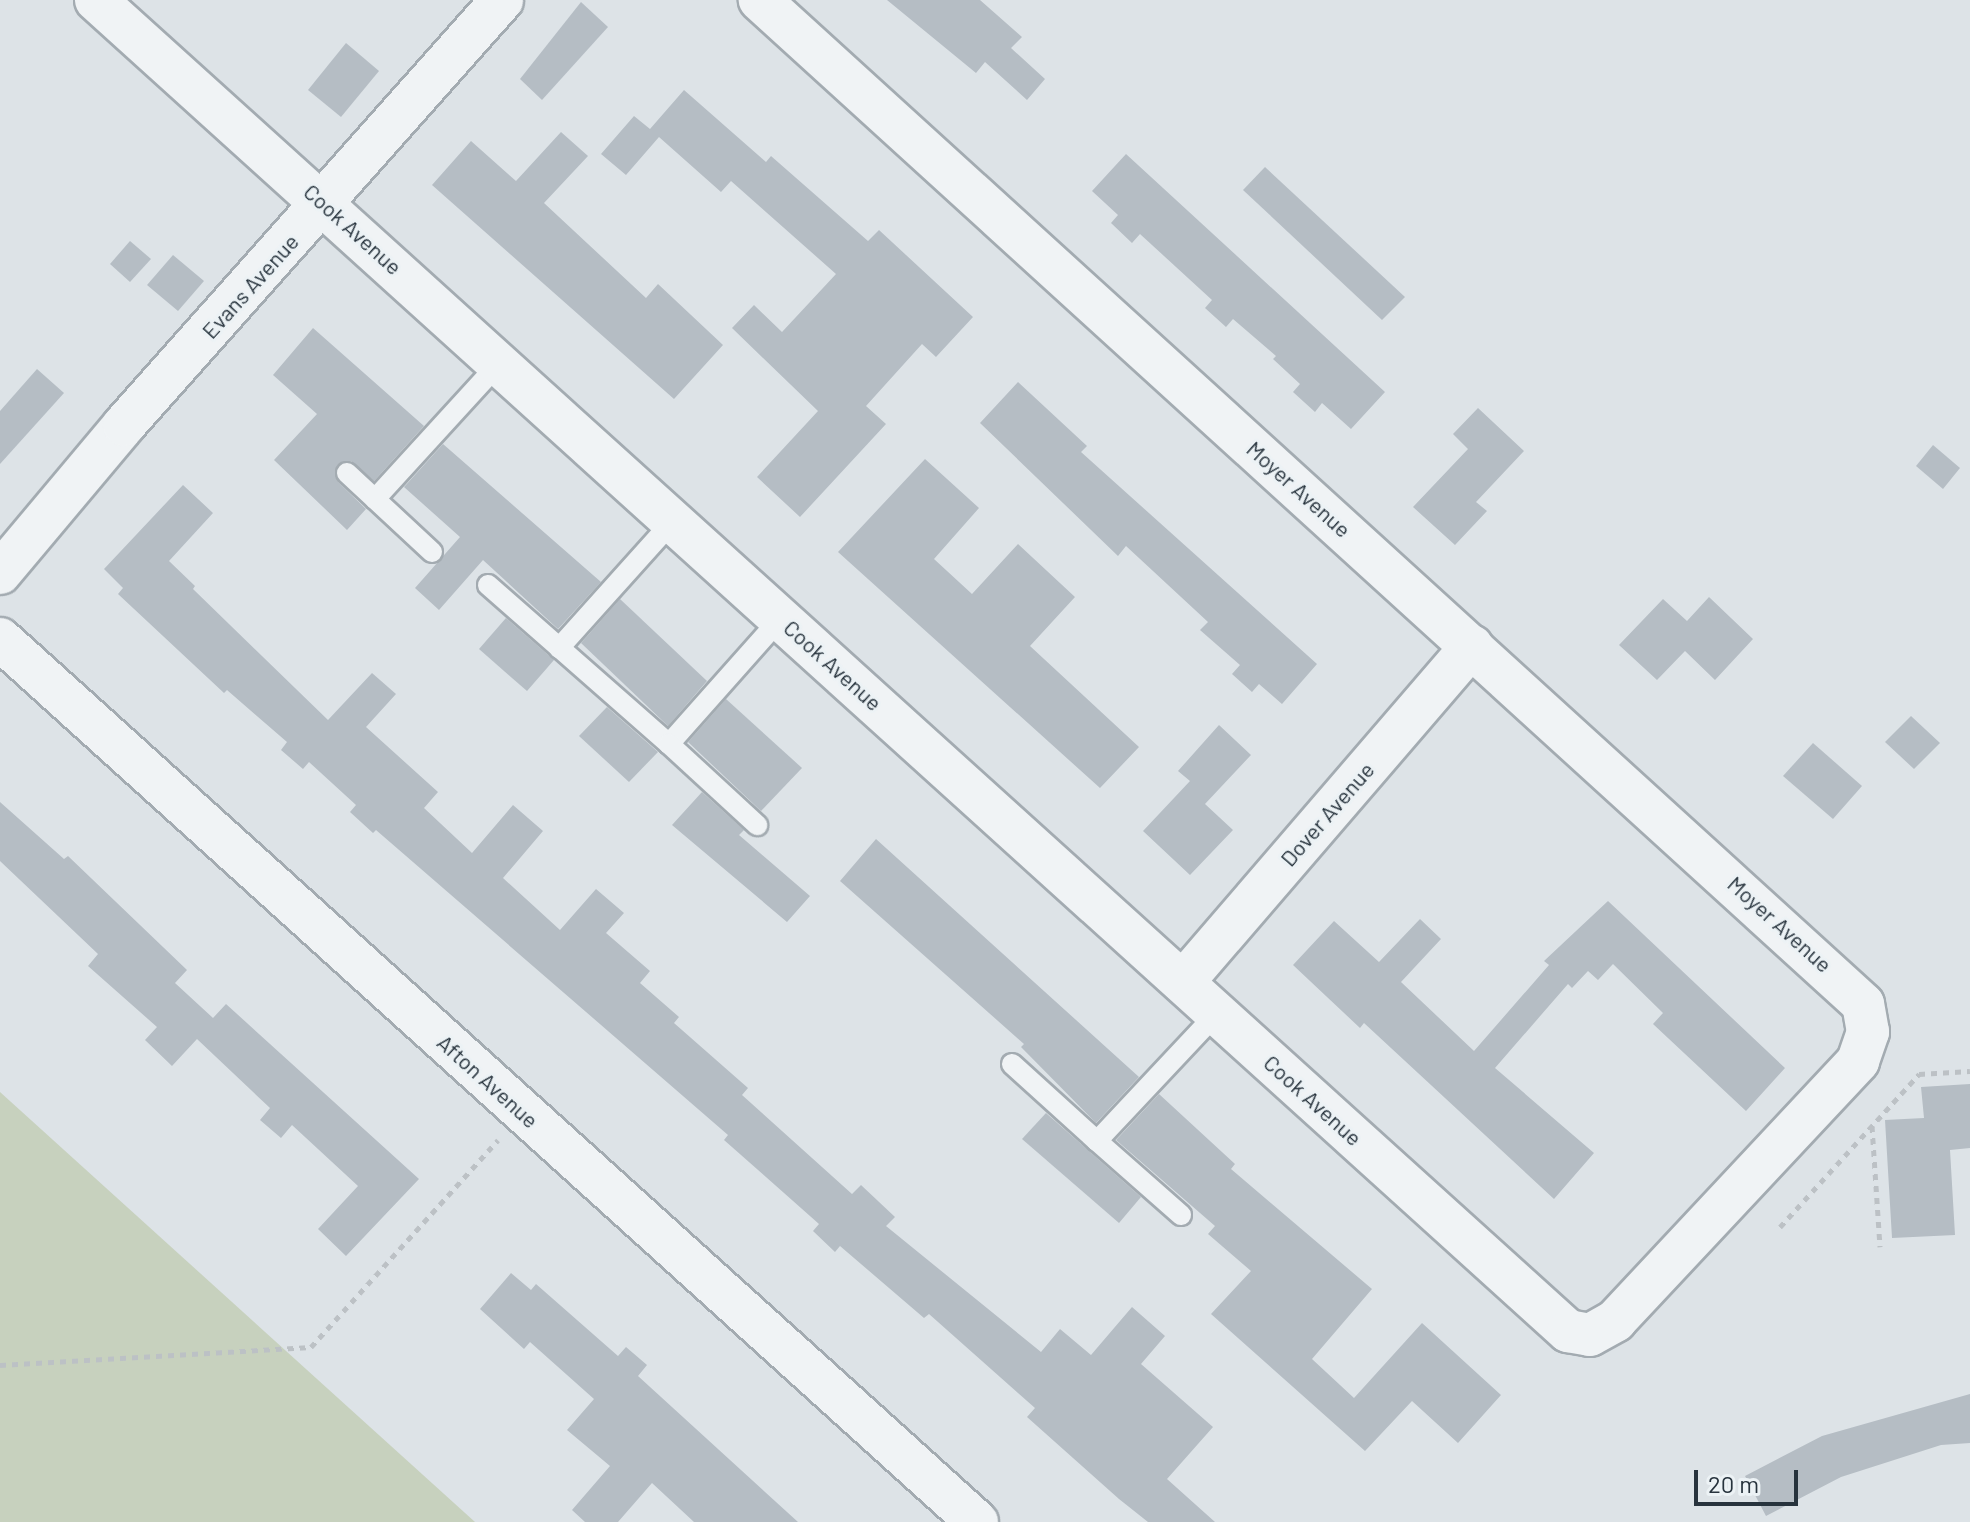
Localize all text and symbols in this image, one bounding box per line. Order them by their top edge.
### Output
street label: Cook Avenue [299,178,407,280]
street label: Evans Avenue [196,228,304,344]
street label: Moyer Avenue [1241,435,1357,543]
street label: Cook Avenue [779,614,887,716]
street label: Dover Avenue [1275,757,1379,871]
street label: Moyer Avenue [1722,870,1838,978]
street label: Afton Avenue [432,1029,544,1133]
street label: Cook Avenue [1259,1049,1367,1151]
scale bar [1698,1454,1802,1504]
text: 20 m [1708,1469,1759,1498]

